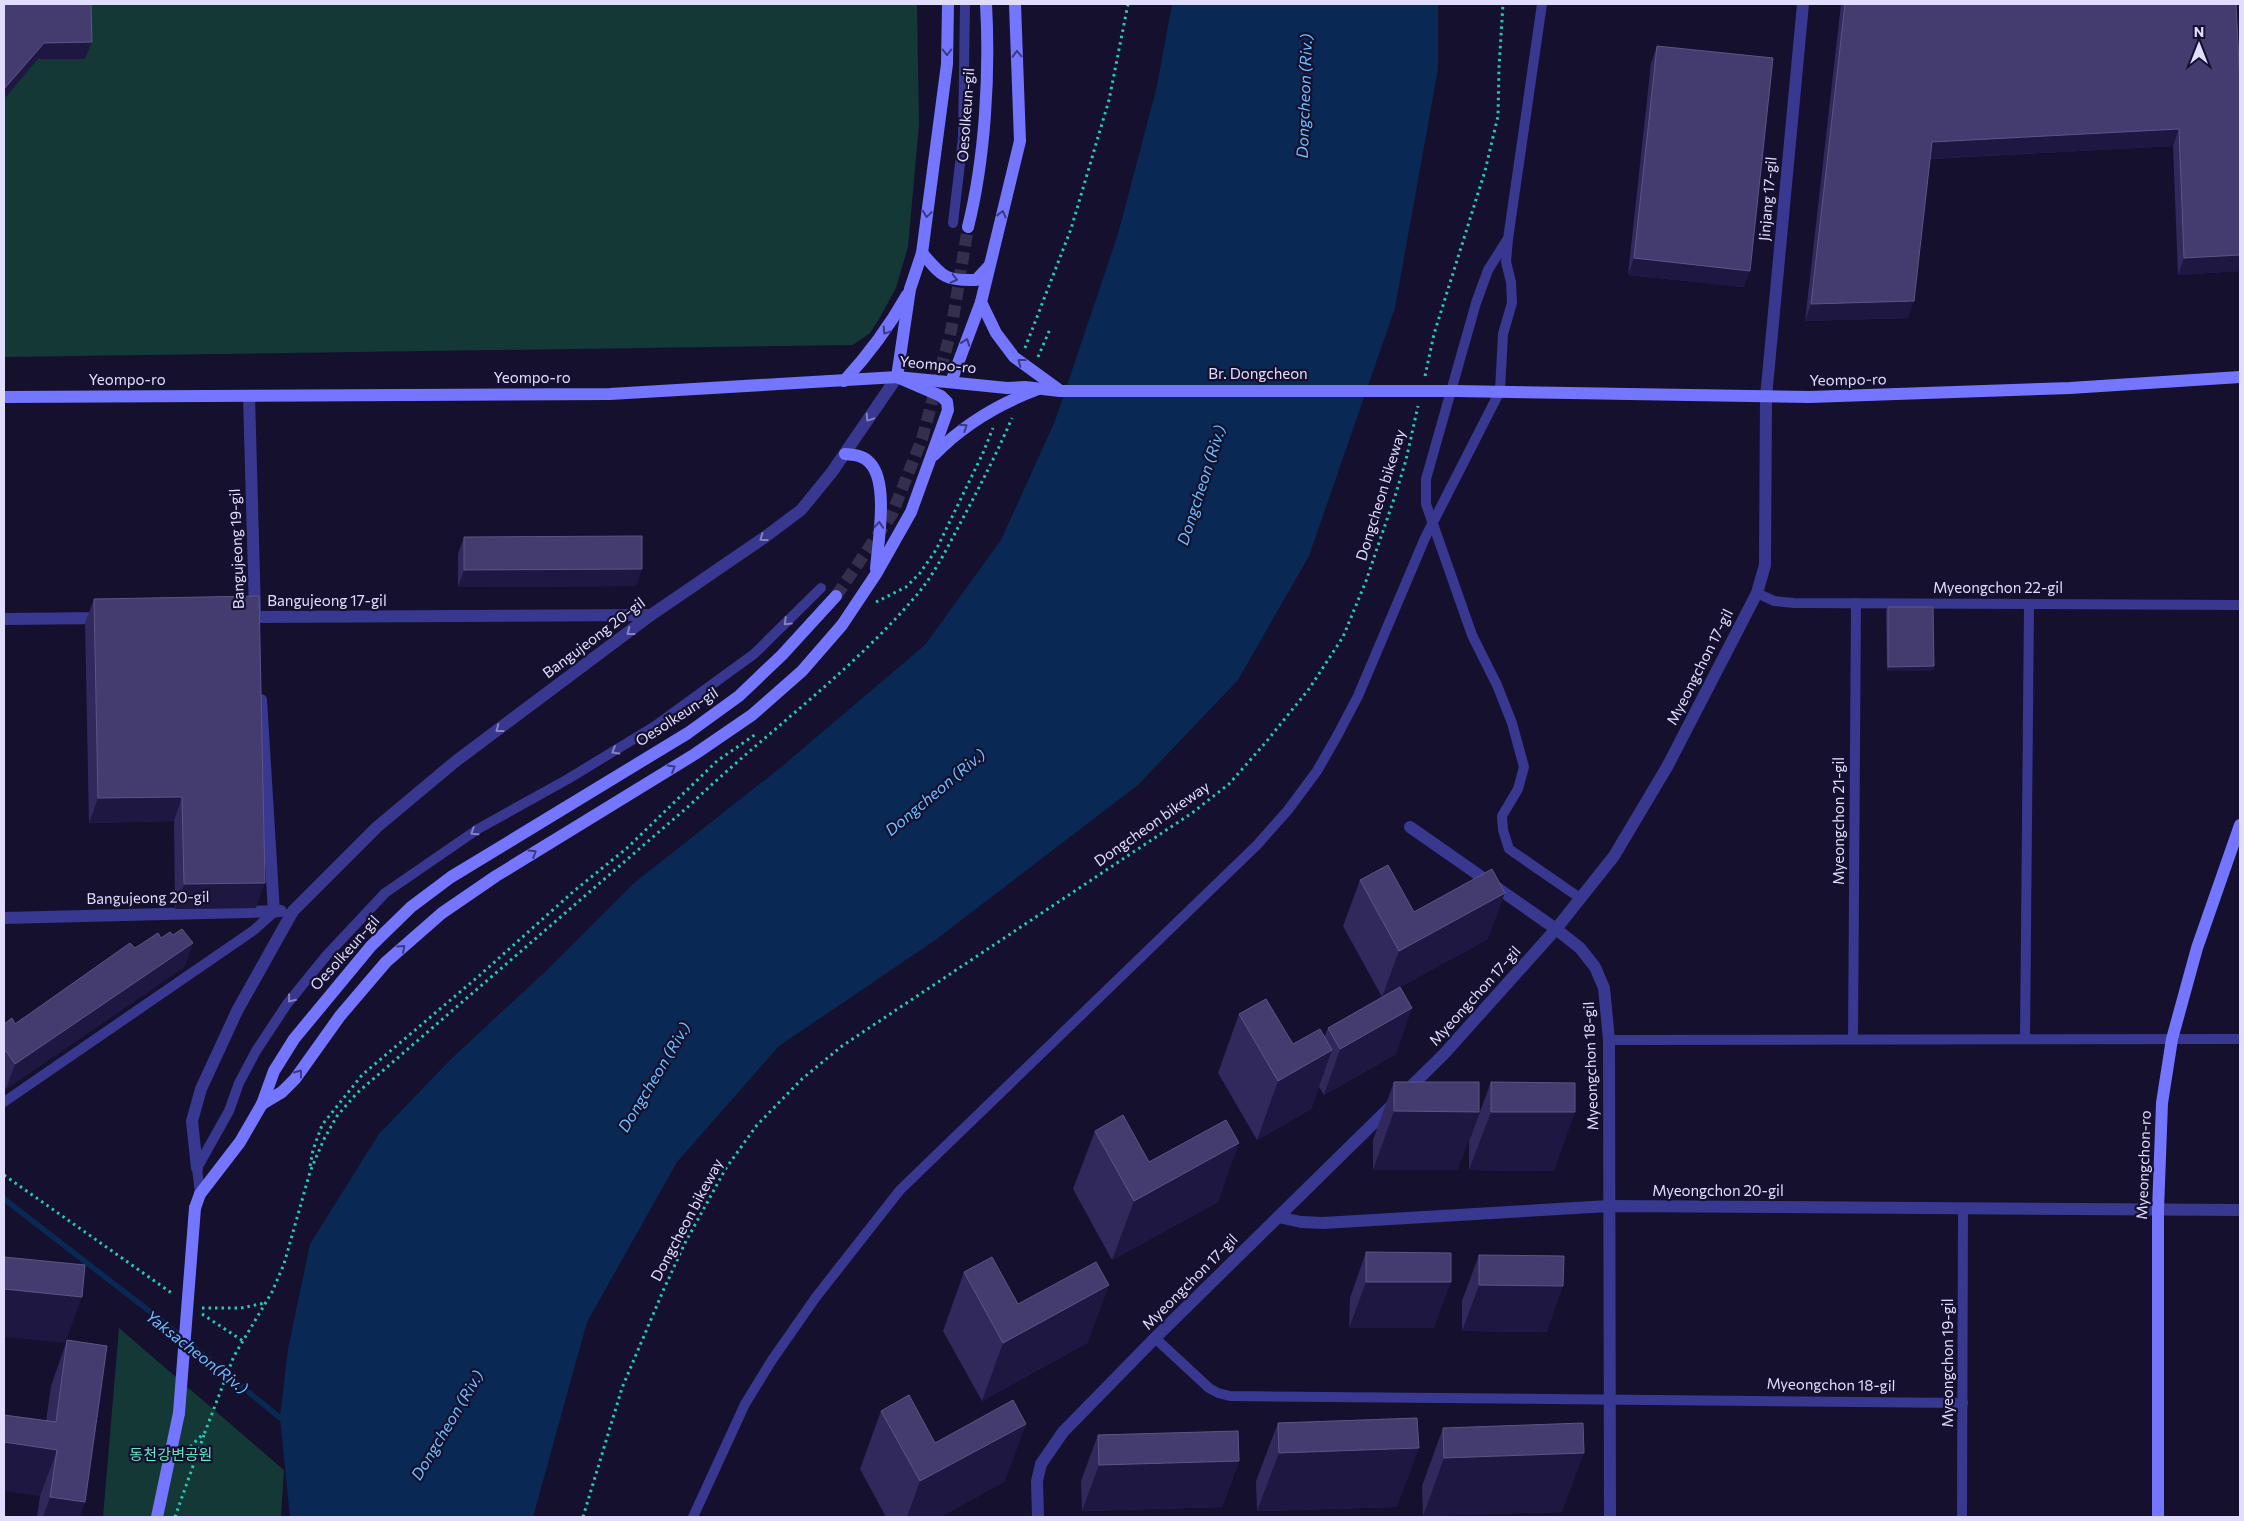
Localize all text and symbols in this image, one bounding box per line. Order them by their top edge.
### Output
north arrow [2174,20,2224,70]
text: N [2194,23,2204,40]
water label: Dongcheon (Riv.) [1292,33,1315,159]
one-way arrow [942,49,952,57]
one-way arrow [1012,50,1022,58]
street label: Oesolkeun-gil [953,67,977,163]
street label: Jinjang 17-gil [1754,156,1780,242]
one-way arrow [922,210,933,218]
one-way arrow [996,210,1007,219]
one-way arrow [949,273,958,284]
one-way arrow [883,325,892,335]
one-way arrow [960,338,970,347]
street label: Yeompo-ro [899,352,977,376]
one-way arrow [1018,359,1027,367]
street label: Br. Dongcheon [1208,364,1308,382]
street label: Yeompo-ro [493,368,571,386]
street label: Yeompo-ro [1809,369,1887,389]
street label: Yeompo-ro [88,370,166,388]
one-way arrow [866,412,875,421]
water label: Dongcheon (Riv.) [1172,423,1229,547]
one-way arrow [959,424,968,434]
street label: Dongcheon bikeway [1351,427,1409,563]
street label: Bangujeong 19-gil [225,488,247,610]
one-way arrow [874,521,885,529]
one-way arrow [760,533,769,541]
street label: Myeongchon 22-gil [1933,578,2063,596]
street label: Bangujeong 17-gil [267,591,387,609]
street label: Bangujeong 20-gil [539,593,648,681]
street label: Myeongchon 17-gil [1662,606,1736,728]
one-way arrow [783,616,792,625]
one-way arrow [627,626,636,634]
street label: Oesolkeun-gil [632,683,721,749]
one-way arrow [496,723,505,731]
one-way arrow [612,744,621,754]
water label: Dongcheon (Riv.) [881,744,989,839]
street label: Myeongchon 21-gil [1829,757,1847,885]
one-way arrow [666,764,675,774]
street label: Dongcheon bikeway [1090,777,1213,870]
one-way arrow [471,826,480,835]
one-way arrow [528,849,537,859]
street label: Bangujeong 20-gil [86,887,210,907]
street label: Oesolkeun-gil [306,911,383,993]
street label: Myeongchon 17-gil [1425,942,1524,1049]
one-way arrow [397,945,406,954]
one-way arrow [289,993,297,1002]
street label: Myeongchon 18-gil [1579,1001,1601,1131]
water label: Dongcheon (Riv.) [613,1018,694,1135]
one-way arrow [293,1069,302,1079]
street label: Myeongchon-ro [2132,1110,2154,1220]
street label: Dongcheon bikeway [646,1155,726,1284]
street label: Myeongchon 20-gil [1652,1181,1784,1199]
street label: Myeongchon 17-gil [1138,1230,1241,1333]
street label: Myeongchon 19-gil [1938,1299,1956,1427]
water label: Yaksacheon(Riv.) [143,1306,252,1397]
water label: Dongcheon (Riv.) [406,1366,487,1483]
street label: Myeongchon 18-gil [1766,1374,1896,1394]
park label: 동천강변공원 [130,1445,212,1463]

